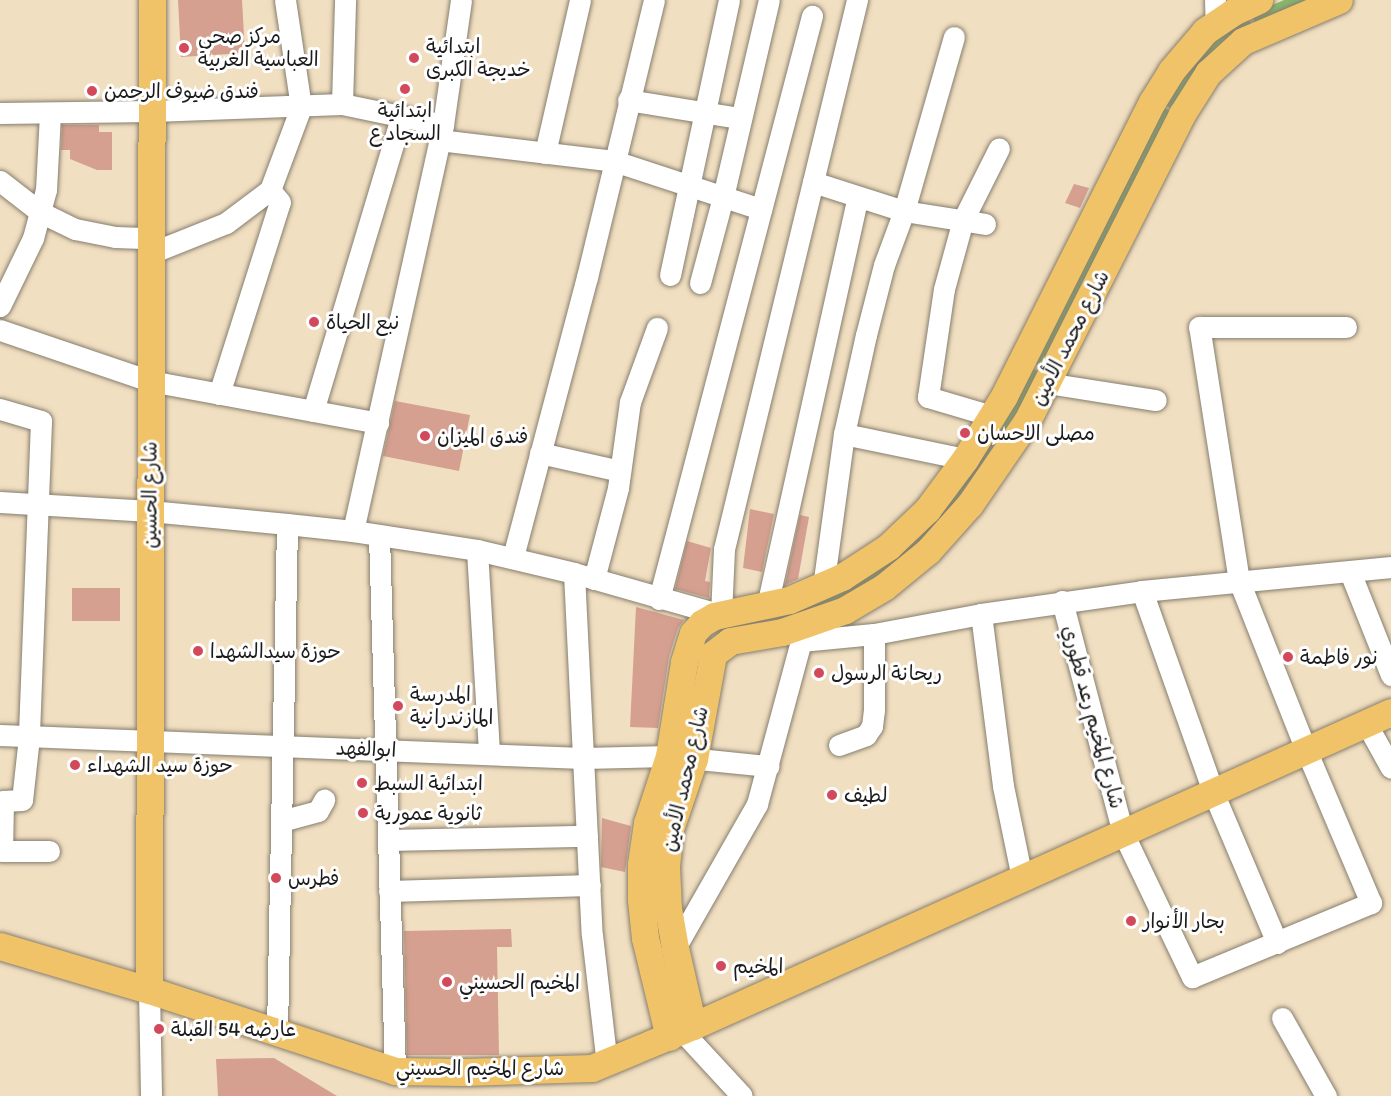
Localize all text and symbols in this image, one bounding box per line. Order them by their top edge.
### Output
place label: مركز صحي العباسية الغربية [198,24,319,71]
place label: ابتدائية خديجة الكبرى [426,34,531,81]
marker: مركز صحي العباسية الغربية [175,39,193,57]
marker: ابتدائية خديجة الكبرى [407,51,421,65]
place label: فندق ضيوف الرحمن [104,79,259,103]
marker: ابتدائية السجاد ع [398,82,412,96]
marker: فندق ضيوف الرحمن [85,84,99,98]
place label: ابتدائية السجاد ع [369,98,441,145]
street label: شارع محمد الأمين [1026,266,1114,410]
place label: نبع الحياة [326,310,399,334]
marker: نبع الحياة [307,315,321,329]
place label: مصلى الاحسان [977,421,1095,445]
place label: فندق الميزان [437,424,528,448]
marker: مصلى الاحسان [958,426,972,440]
marker: فندق الميزان [418,429,432,443]
street label: شارع الحسين [138,441,162,549]
street label: شارع المخيم رعد قطوري [1057,623,1129,811]
place label: حوزة سيدالشهدا [210,639,341,663]
marker: حوزة سيدالشهدا [191,644,205,658]
place label: نور فاطمة [1300,645,1378,669]
marker: نور فاطمة [1281,650,1295,664]
place label: ريحانة الرسول [831,661,942,685]
marker: ريحانة الرسول [812,666,826,680]
place label: المدرسة المازندرانية [410,682,493,729]
marker: المدرسة المازندرانية [391,699,405,713]
street label: شارع محمد الأمين [657,704,713,854]
street label: ابوالفهد [335,736,397,762]
place label: حوزة سيد الشهداء [87,753,233,777]
marker: حوزة سيد الشهداء [68,758,82,772]
place label: ابتدائية السبط [374,771,483,795]
marker: ابتدائية السبط [355,776,369,790]
place label: لطيف [844,783,888,807]
marker: لطيف [825,788,839,802]
place label: ثانوية عمورية [375,801,482,825]
marker: ثانوية عمورية [356,806,370,820]
place label: فطرس [288,866,339,890]
marker: فطرس [269,871,283,885]
place label: بحار الأنوار [1143,909,1225,933]
marker: بحار الأنوار [1124,914,1138,928]
place label: المخيم [733,954,783,978]
marker: المخيم [714,959,728,973]
place label: المخيم الحسيني [459,970,580,994]
marker: المخيم الحسيني [440,975,454,989]
place label: عارضه 54 القبلة [171,1017,296,1041]
marker: عارضه 54 القبلة [152,1022,166,1036]
street label: شارع المخيم الحسيني [396,1056,564,1080]

